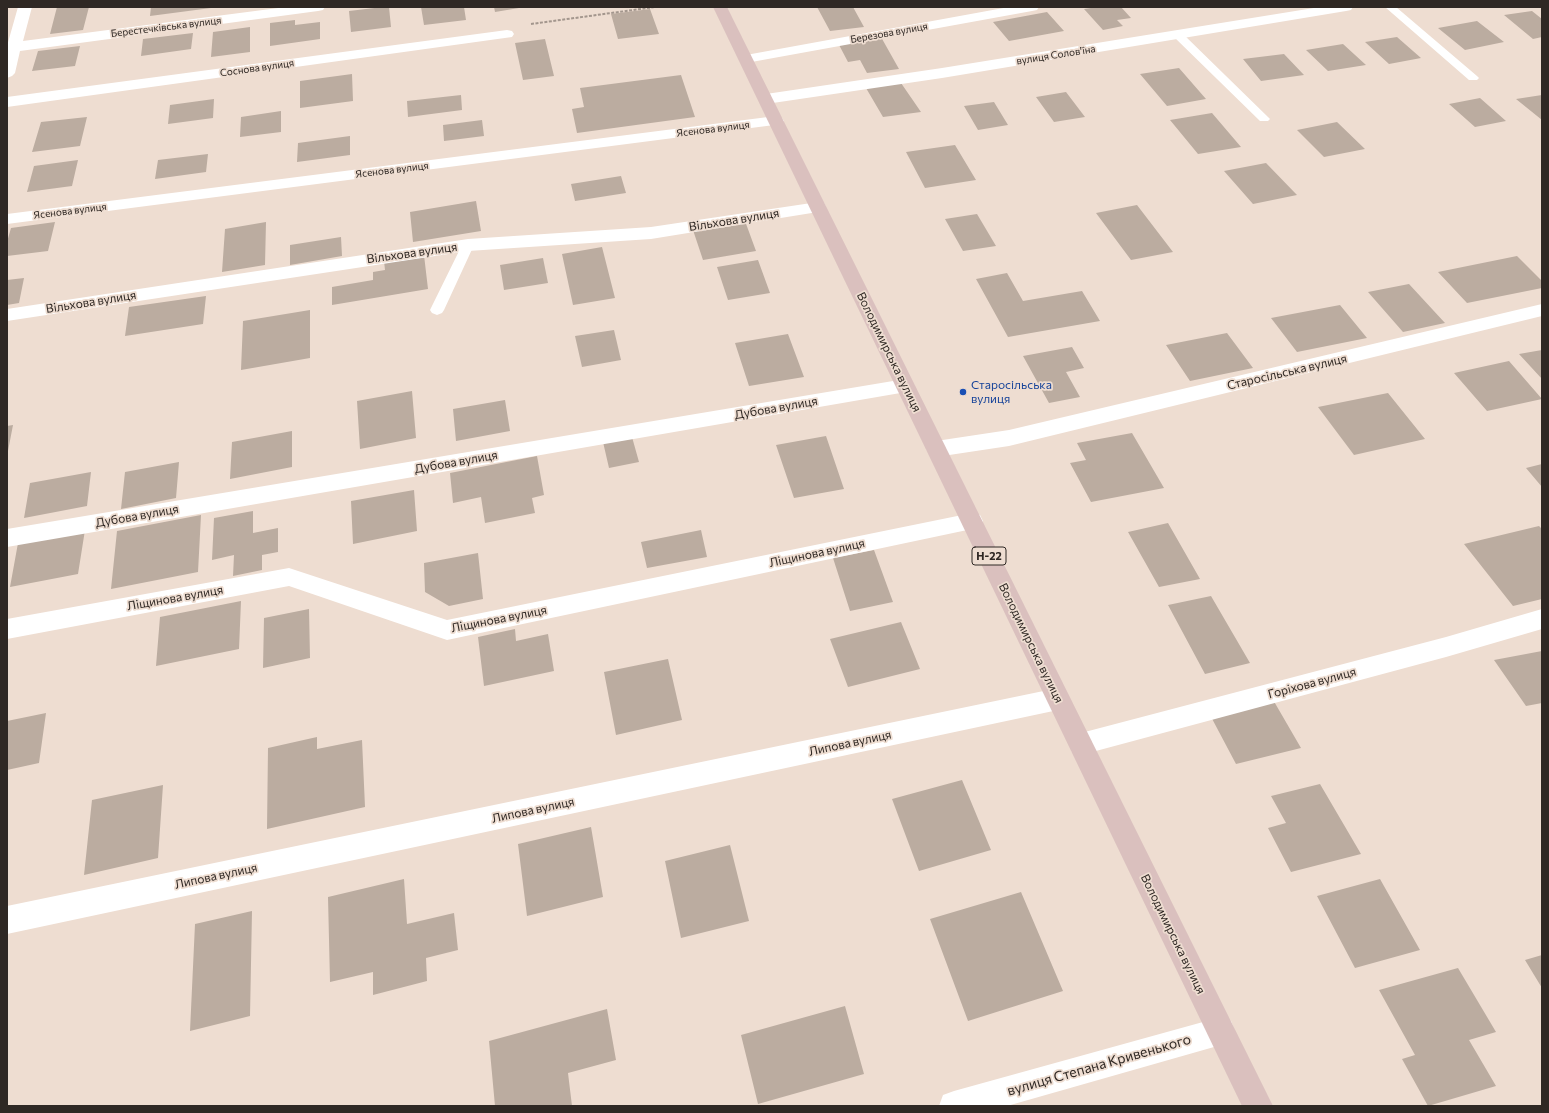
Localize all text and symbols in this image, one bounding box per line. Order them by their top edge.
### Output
street label: Берестечківська вулиця [110,14,222,40]
street label: Березова вулиця [849,20,929,46]
street label: вулиця Солов'їна [1016,43,1096,67]
street label: Соснова вулиця [219,57,295,79]
street label: Ясенова вулиця [676,119,750,139]
street label: Ясенова вулиця [355,160,429,180]
street label: Ясенова вулиця [33,201,107,221]
street label: Вільхова вулиця [688,206,780,234]
street label: Вільхова вулиця [366,240,458,266]
street label: Вільхова вулиця [45,288,137,316]
street label: Володимирська вулиця [854,290,924,414]
street label: Старосільська вулиця [1226,351,1348,393]
place label: Старосільська вулиця [971,378,1052,406]
marker: Старосільська вулиця [958,387,968,397]
street label: Дубова вулиця [733,394,819,422]
street label: Дубова вулиця [413,448,499,476]
street label: Дубова вулиця [94,502,180,530]
street label: Ліщинова вулиця [768,536,866,570]
road number: Н-22 [972,547,1006,565]
street label: Володимирська вулиця [996,581,1066,705]
street label: Ліщинова вулиця [126,582,224,614]
street label: Ліщинова вулиця [450,603,548,635]
street label: Горіхова вулиця [1266,664,1358,702]
street label: Липова вулиця [807,727,893,759]
street label: Липова вулиця [490,794,576,826]
street label: Липова вулиця [173,860,259,892]
street label: Володимирська вулиця [1138,872,1208,996]
street label: вулиця Степана Кривенького [1005,1031,1193,1099]

